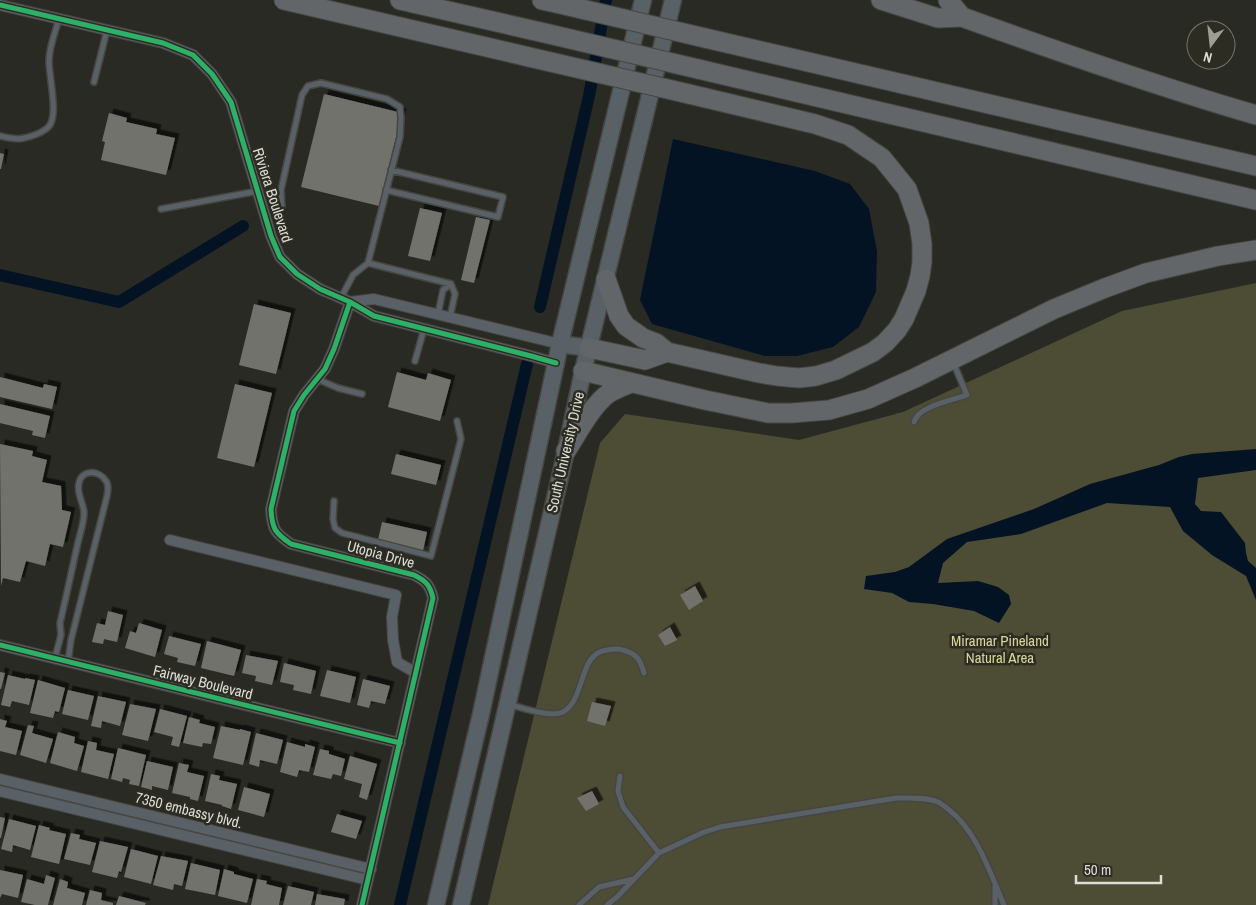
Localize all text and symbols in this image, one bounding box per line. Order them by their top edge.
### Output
north arrow [1186,20,1236,70]
text: N [1201,48,1214,67]
street label: Riviera Boulevard [248,145,298,245]
street label: South University Drive [541,389,589,515]
street label: Utopia Drive [345,535,417,573]
park label: Miramar Pineland Natural Area [951,630,1049,668]
street label: Fairway Boulevard [151,659,255,705]
street label: 7350 embassy blvd. [133,787,245,833]
scale bar [1076,852,1161,884]
text: 50 m [1084,859,1111,880]

